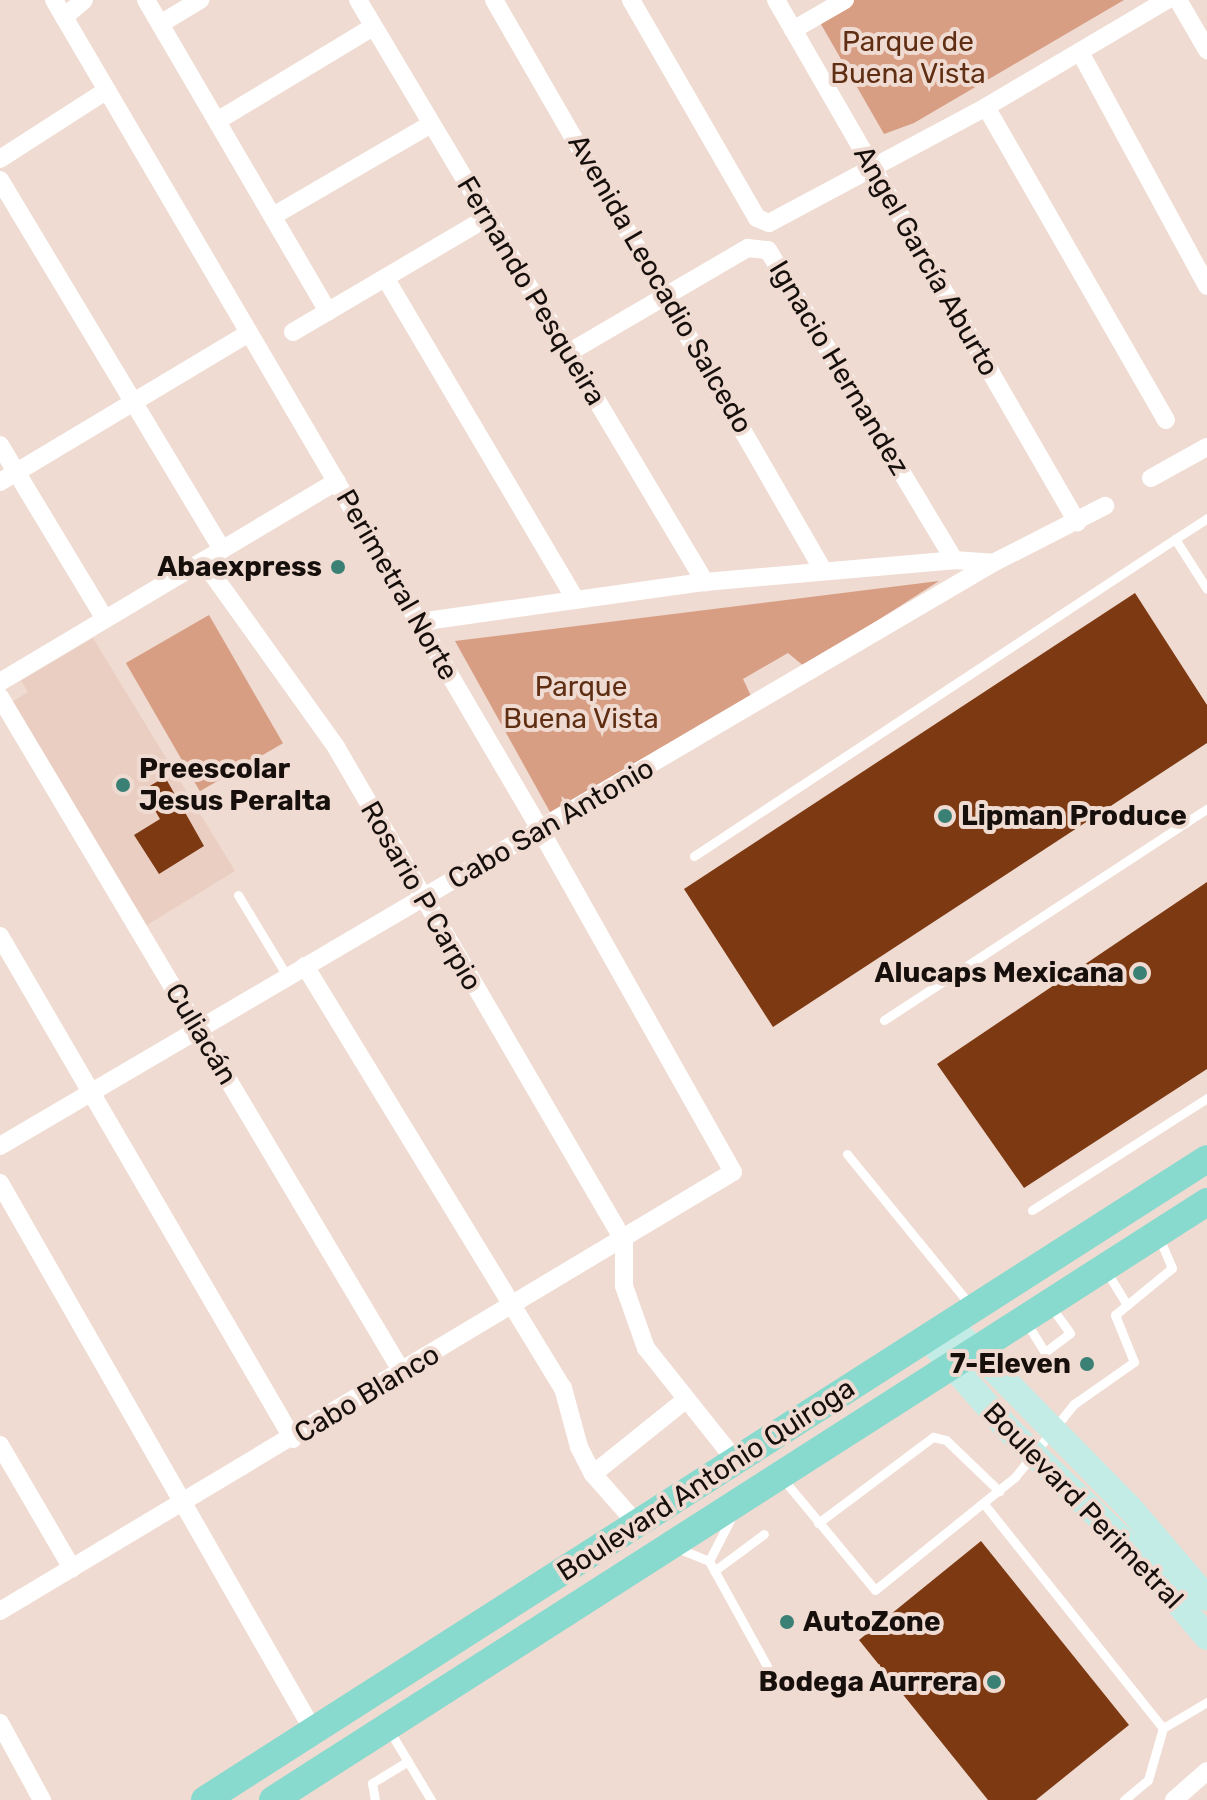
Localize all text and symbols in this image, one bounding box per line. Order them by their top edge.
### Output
park label: Parque de Buena Vista [830,25,986,91]
street label: Avenida Leocadio Salcedo [561,129,759,439]
street label: Angel García Aburto [846,140,1006,382]
street label: Fernando Pesqueira [449,171,613,411]
street label: Ignacio Hernandez [762,255,916,481]
street label: Perimetral Norte [329,484,465,686]
place label: Abaexpress [157,550,322,584]
marker: Abaexpress [329,558,347,576]
park label: Parque Buena Vista [503,670,659,736]
street label: Cabo San Antonio [442,751,660,897]
place label: Preescolar Jesus Peralta [139,752,331,818]
marker: Preescolar Jesus Peralta [114,776,132,794]
street label: Rosario P Carpio [353,795,489,997]
place label: Lipman Produce [961,799,1187,833]
marker: Lipman Produce [936,807,954,825]
place label: Alucaps Mexicana [874,956,1124,990]
marker: Alucaps Mexicana [1131,964,1149,982]
street label: Culiacán [158,977,244,1091]
street label: Cabo Blanco [288,1338,446,1450]
place label: 7-Eleven [950,1347,1071,1381]
marker: 7-Eleven [1078,1355,1096,1373]
street label: Boulevard Antonio Quiroga [551,1371,861,1589]
street label: Boulevard Perimetral [976,1396,1190,1616]
place label: AutoZone [803,1605,941,1639]
marker: AutoZone [778,1613,796,1631]
place label: Bodega Aurrera [758,1665,978,1699]
marker: Bodega Aurrera [985,1673,1003,1691]

